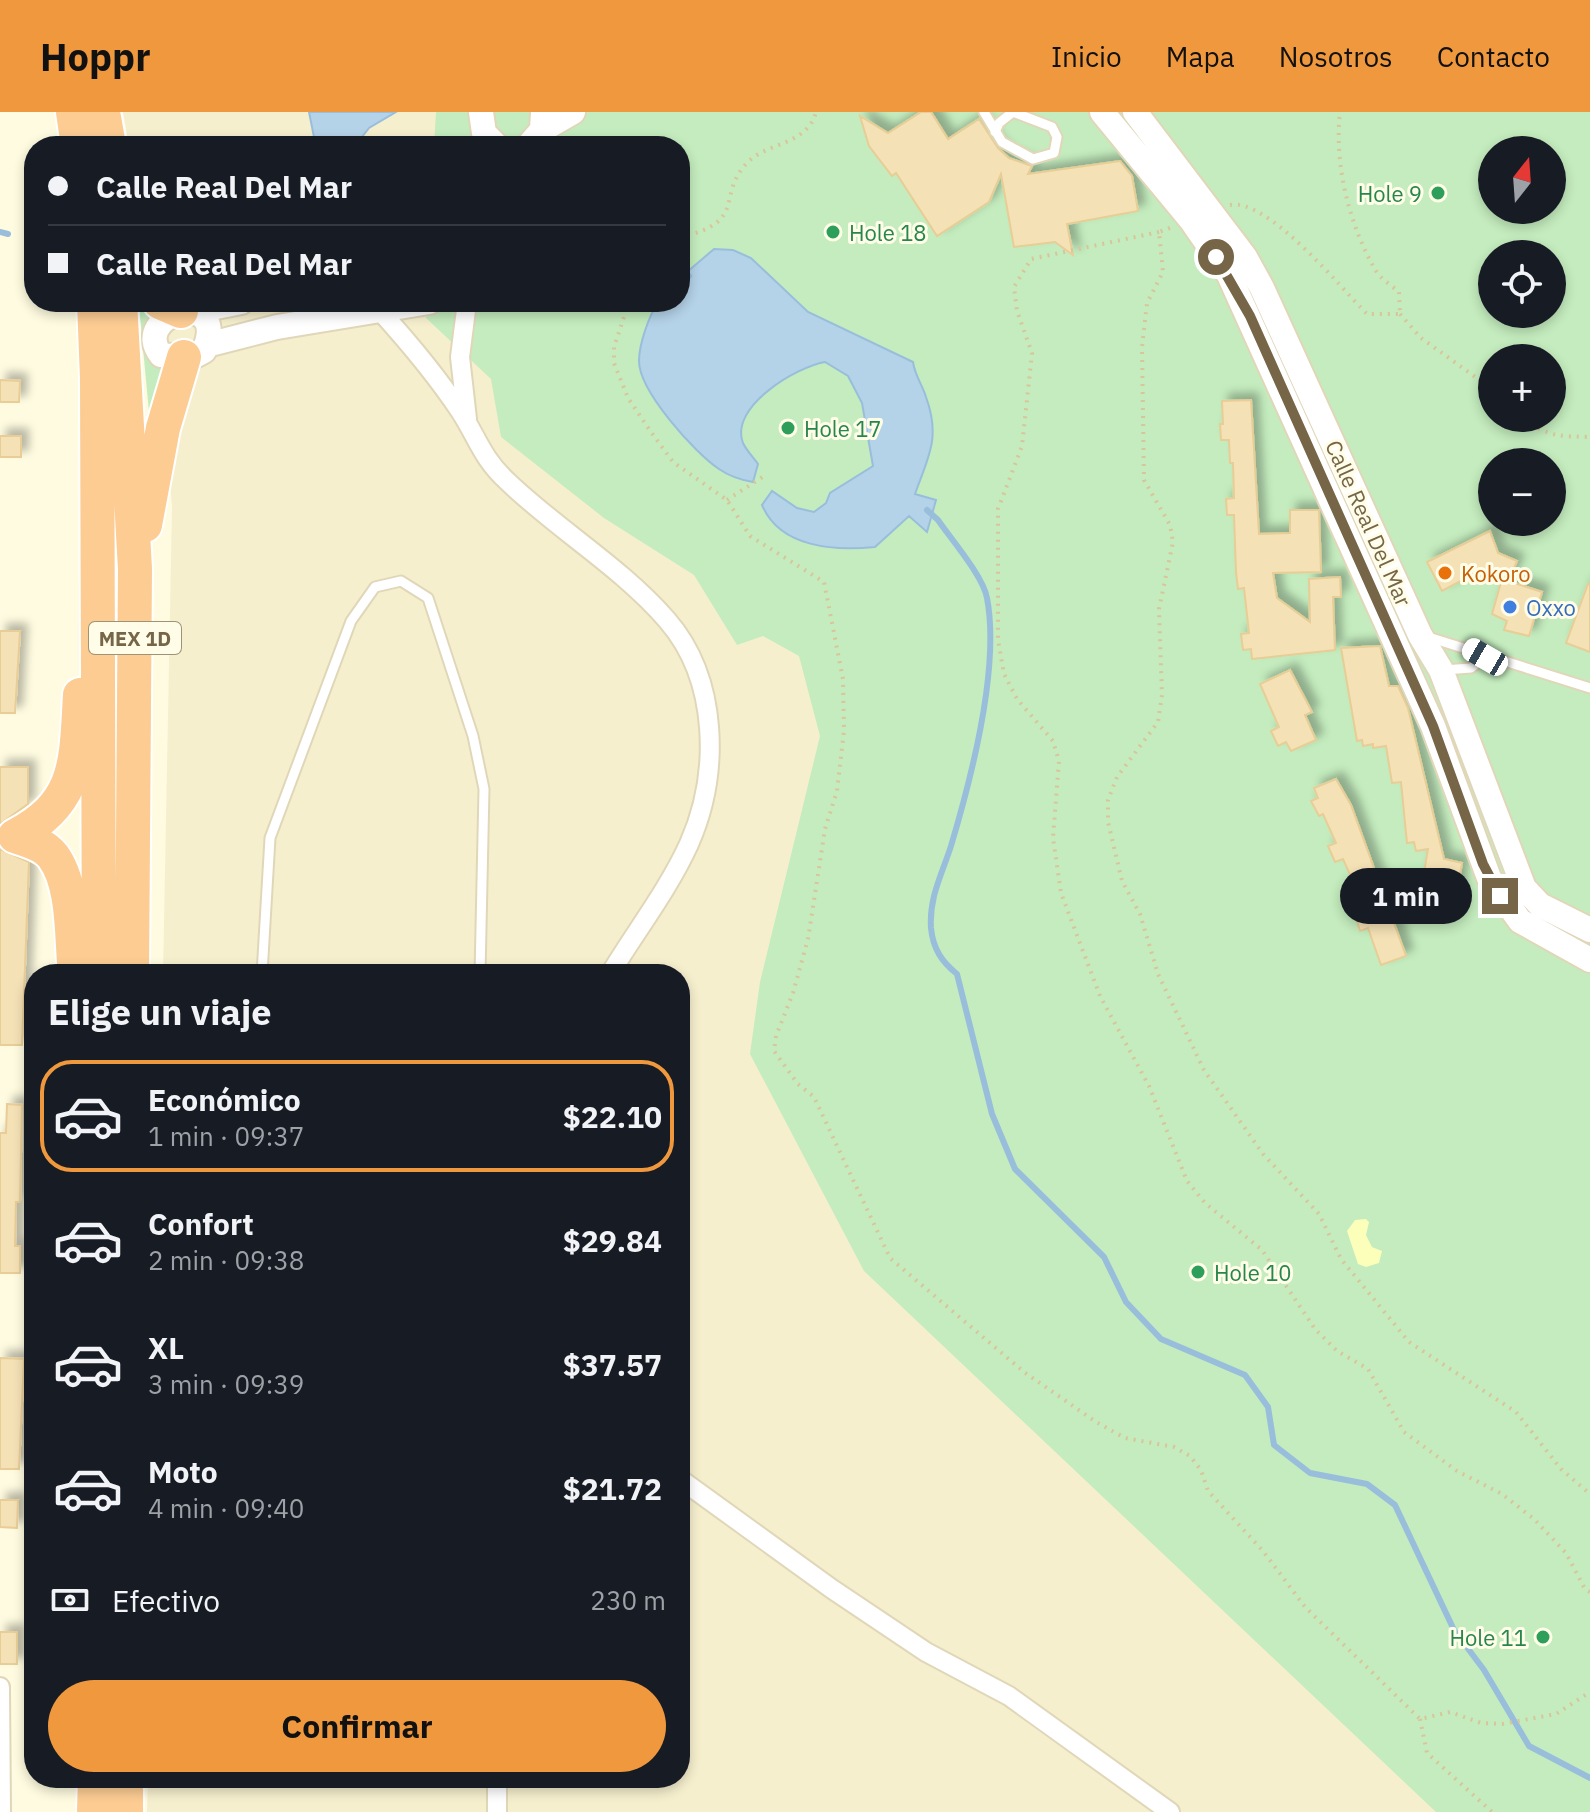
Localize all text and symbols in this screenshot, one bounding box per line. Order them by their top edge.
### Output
text: Hoppr [40,32,151,81]
text: Inicio [1051,38,1122,75]
text: Mapa [1166,38,1235,75]
text: Nosotros [1279,38,1393,75]
text: Contacto [1437,38,1550,75]
north arrow [1478,136,1566,224]
map controls [1478,136,1566,536]
text: Calle Real Del Mar [96,167,352,206]
place label: Hole 9 [1358,179,1422,208]
marker: Hole 9 [1429,184,1447,202]
place label: Hole 18 [849,218,927,247]
marker: Hole 18 [824,223,842,241]
route start [1198,239,1234,275]
button: locate [1478,240,1566,328]
text: Calle Real Del Mar [96,244,352,283]
button: + [1478,344,1566,432]
place label: Hole 17 [804,414,882,443]
marker: Hole 17 [779,419,797,437]
street label: Calle Real Del Mar [1319,435,1419,611]
button: − [1478,448,1566,536]
place label: Kokoro [1461,559,1531,588]
marker: Kokoro [1436,564,1454,582]
place label: Oxxo [1526,593,1576,622]
marker: Oxxo [1501,598,1519,616]
road number: MEX 1D [89,622,181,654]
car [1458,635,1512,679]
callout: 1 min [1340,868,1472,924]
route end [1482,878,1518,914]
text: 1 min [1372,879,1440,913]
text: Elige un viaje [48,988,272,1035]
icon: car [52,1080,124,1152]
text: Económico [148,1080,301,1119]
text: $22.10 [563,1097,662,1136]
text: 1 min · 09:37 [148,1119,304,1153]
icon: car [52,1204,124,1276]
text: Confort [148,1204,254,1243]
text: $29.84 [563,1221,662,1260]
text: 2 min · 09:38 [148,1243,304,1277]
place label: Hole 10 [1214,1258,1292,1287]
marker: Hole 10 [1189,1263,1207,1281]
icon: car [52,1328,124,1400]
text: XL [148,1328,184,1367]
text: $37.57 [563,1345,662,1384]
text: 3 min · 09:39 [148,1367,304,1401]
icon: car [52,1452,124,1524]
text: Moto [148,1452,218,1491]
text: $21.72 [563,1469,662,1508]
text: 4 min · 09:40 [148,1491,304,1525]
icon: cash [48,1578,92,1622]
text: Efectivo [112,1581,220,1620]
text: 230 m [590,1583,666,1617]
place label: Hole 11 [1449,1623,1527,1652]
marker: Hole 11 [1534,1628,1552,1646]
button: Confirmar [48,1680,666,1772]

